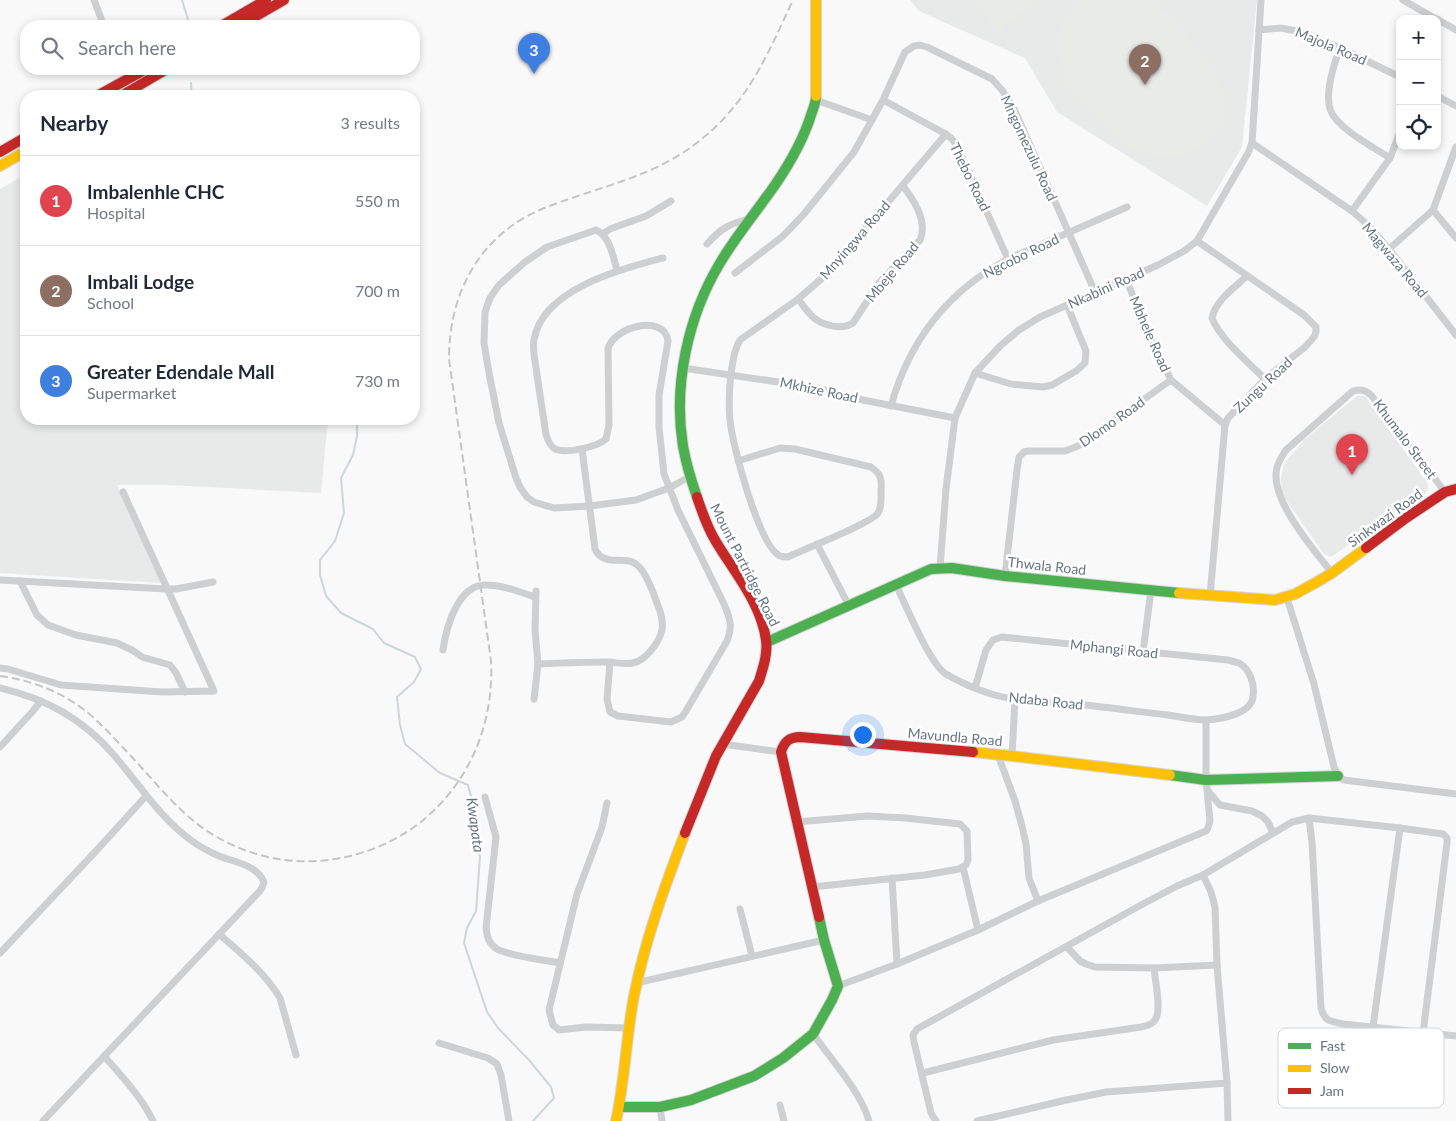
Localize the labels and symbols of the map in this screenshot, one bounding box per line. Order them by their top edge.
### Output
street label: Majola Road [1293,23,1369,68]
pin: 3 [518,33,550,74]
pin: 2 [1129,44,1161,85]
street label: Mngomezulu Road [998,92,1061,203]
street label: Thebo Road [947,140,994,214]
street label: Mnyingwa Road [816,197,893,283]
street label: Magwaza Road [1359,219,1432,301]
street label: Ngcobo Road [980,230,1062,281]
street label: Mbeje Road [861,238,922,305]
street label: Nkabini Road [1065,263,1147,312]
street label: Mbhele Road [1126,293,1175,374]
street label: Zungu Road [1230,353,1295,416]
street label: Mkhize Road [779,373,860,406]
street label: Dlomo Road [1076,393,1148,450]
street label: Khumalo Street [1370,396,1441,482]
pin: 1 [1336,434,1368,475]
street label: Sinkwazi Road [1344,485,1425,550]
street label: Mount Partridge Road [707,501,784,629]
street label: Thwala Road [1007,553,1087,578]
street label: Mphangi Road [1069,635,1159,662]
street label: Ndaba Road [1008,688,1084,713]
your location [850,722,876,748]
street label: Mavundla Road [907,724,1003,749]
water label: Kwapata [463,796,489,854]
legend [1278,1028,1444,1108]
text: Fast [1320,1037,1345,1054]
text: Slow [1320,1059,1350,1076]
text: Jam [1320,1082,1344,1099]

